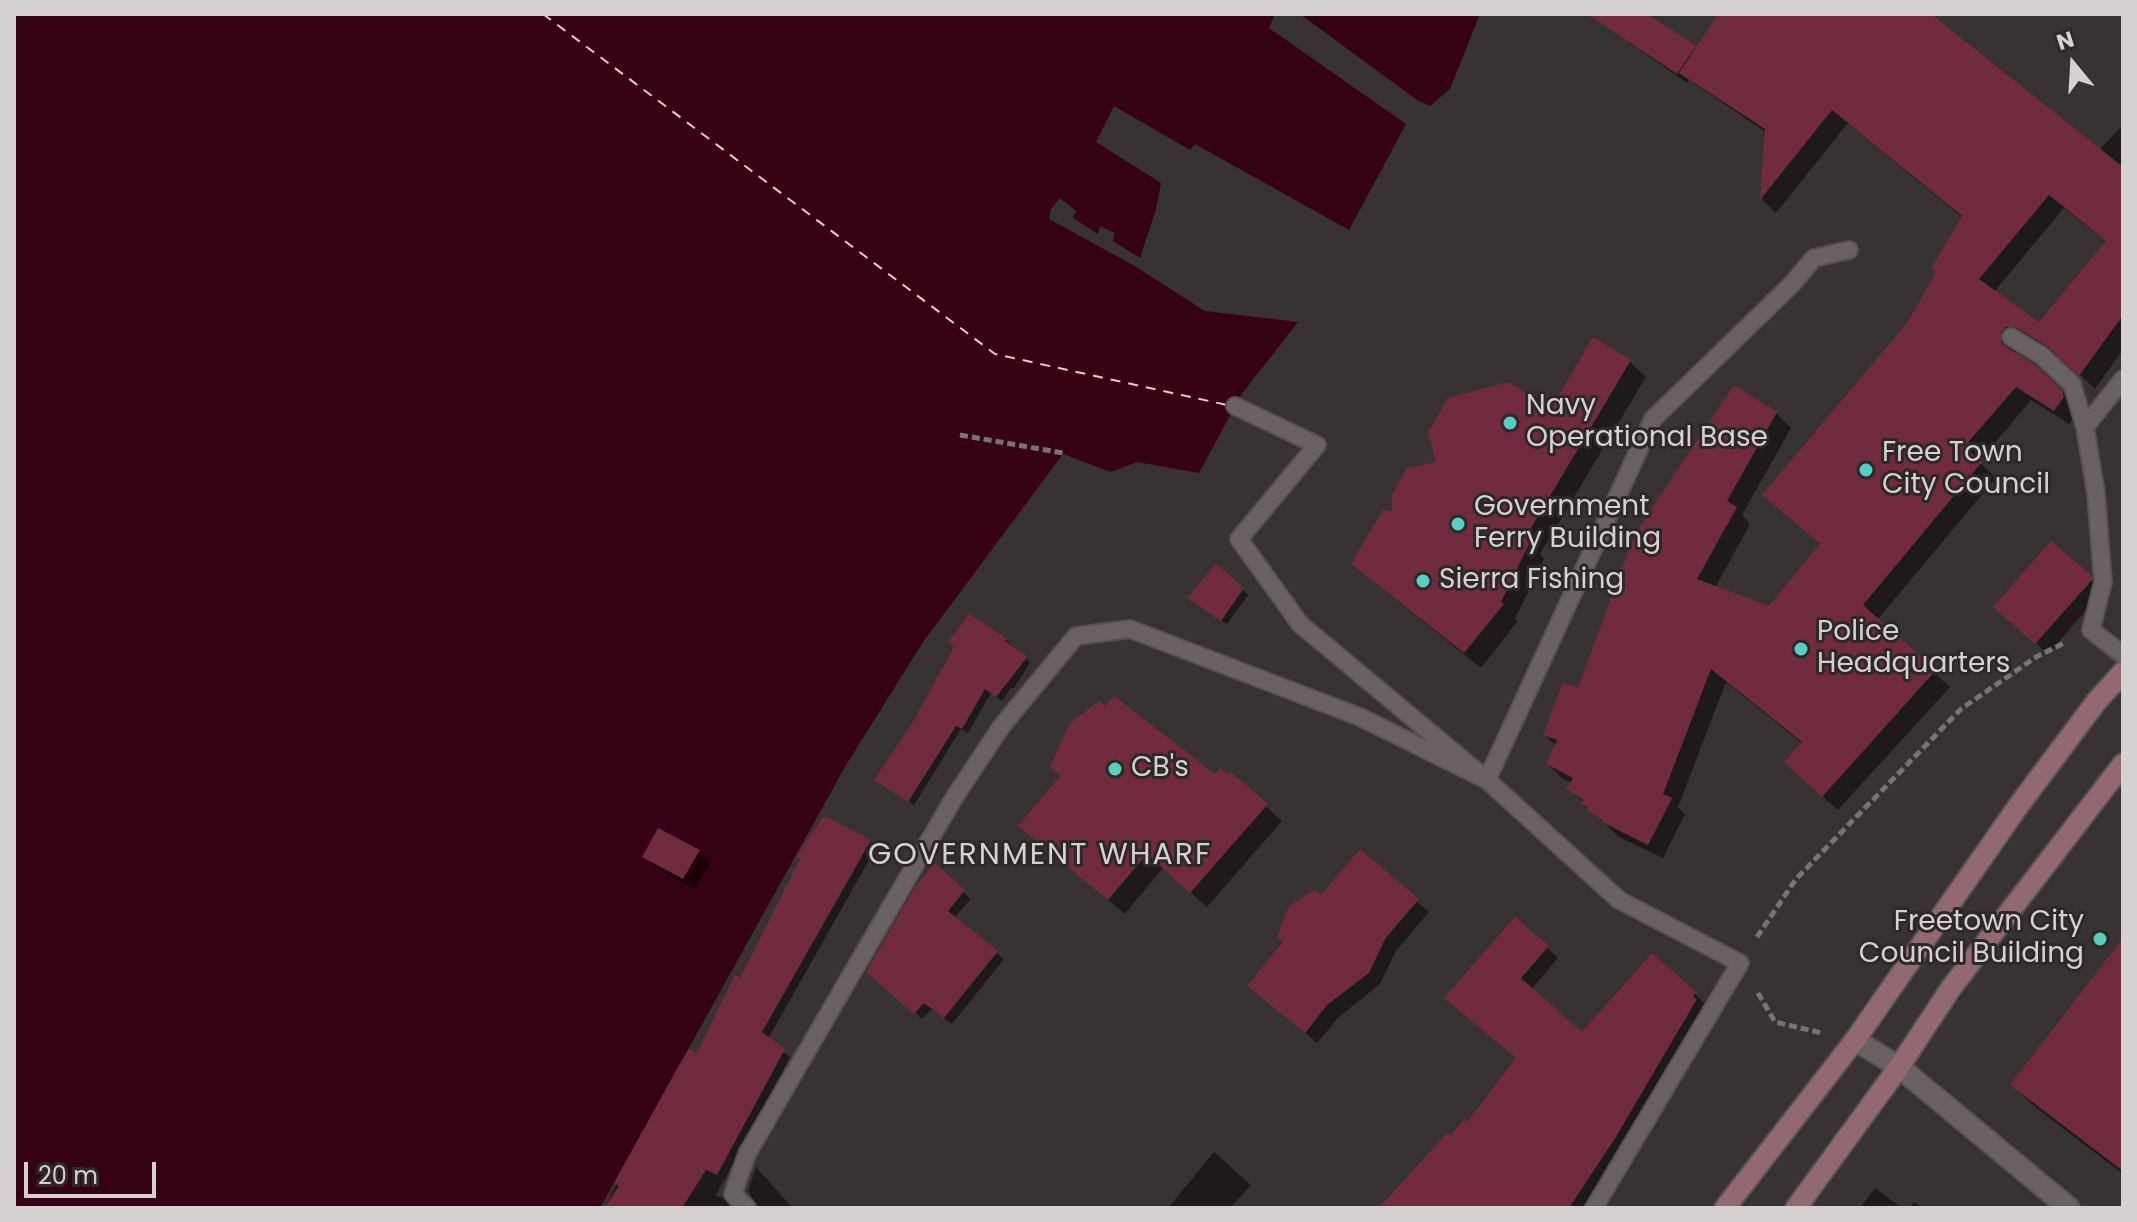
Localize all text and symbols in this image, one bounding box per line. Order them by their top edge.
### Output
text: N [2053,23,2078,58]
north arrow [2033,24,2113,104]
place label: Navy Operational Base [1526,390,1768,456]
marker: Navy Operational Base [1501,414,1519,432]
place label: Free Town City Council [1882,437,2050,503]
marker: Free Town City Council [1857,461,1875,479]
place label: Government Ferry Building [1474,491,1661,557]
marker: Government Ferry Building [1449,515,1467,533]
place label: Sierra Fishing [1439,564,1624,598]
marker: Sierra Fishing [1414,572,1432,590]
place label: Police Headquarters [1817,616,2010,682]
marker: Police Headquarters [1792,640,1810,658]
place label: CB's [1131,752,1189,786]
marker: CB's [1106,760,1124,778]
district label: GOVERNMENT WHARF [868,838,1212,874]
place label: Freetown City Council Building [1859,906,2084,972]
marker: Freetown City Council Building [2091,930,2109,948]
scale bar [28,1146,160,1196]
text: 20 m [38,1159,98,1192]

